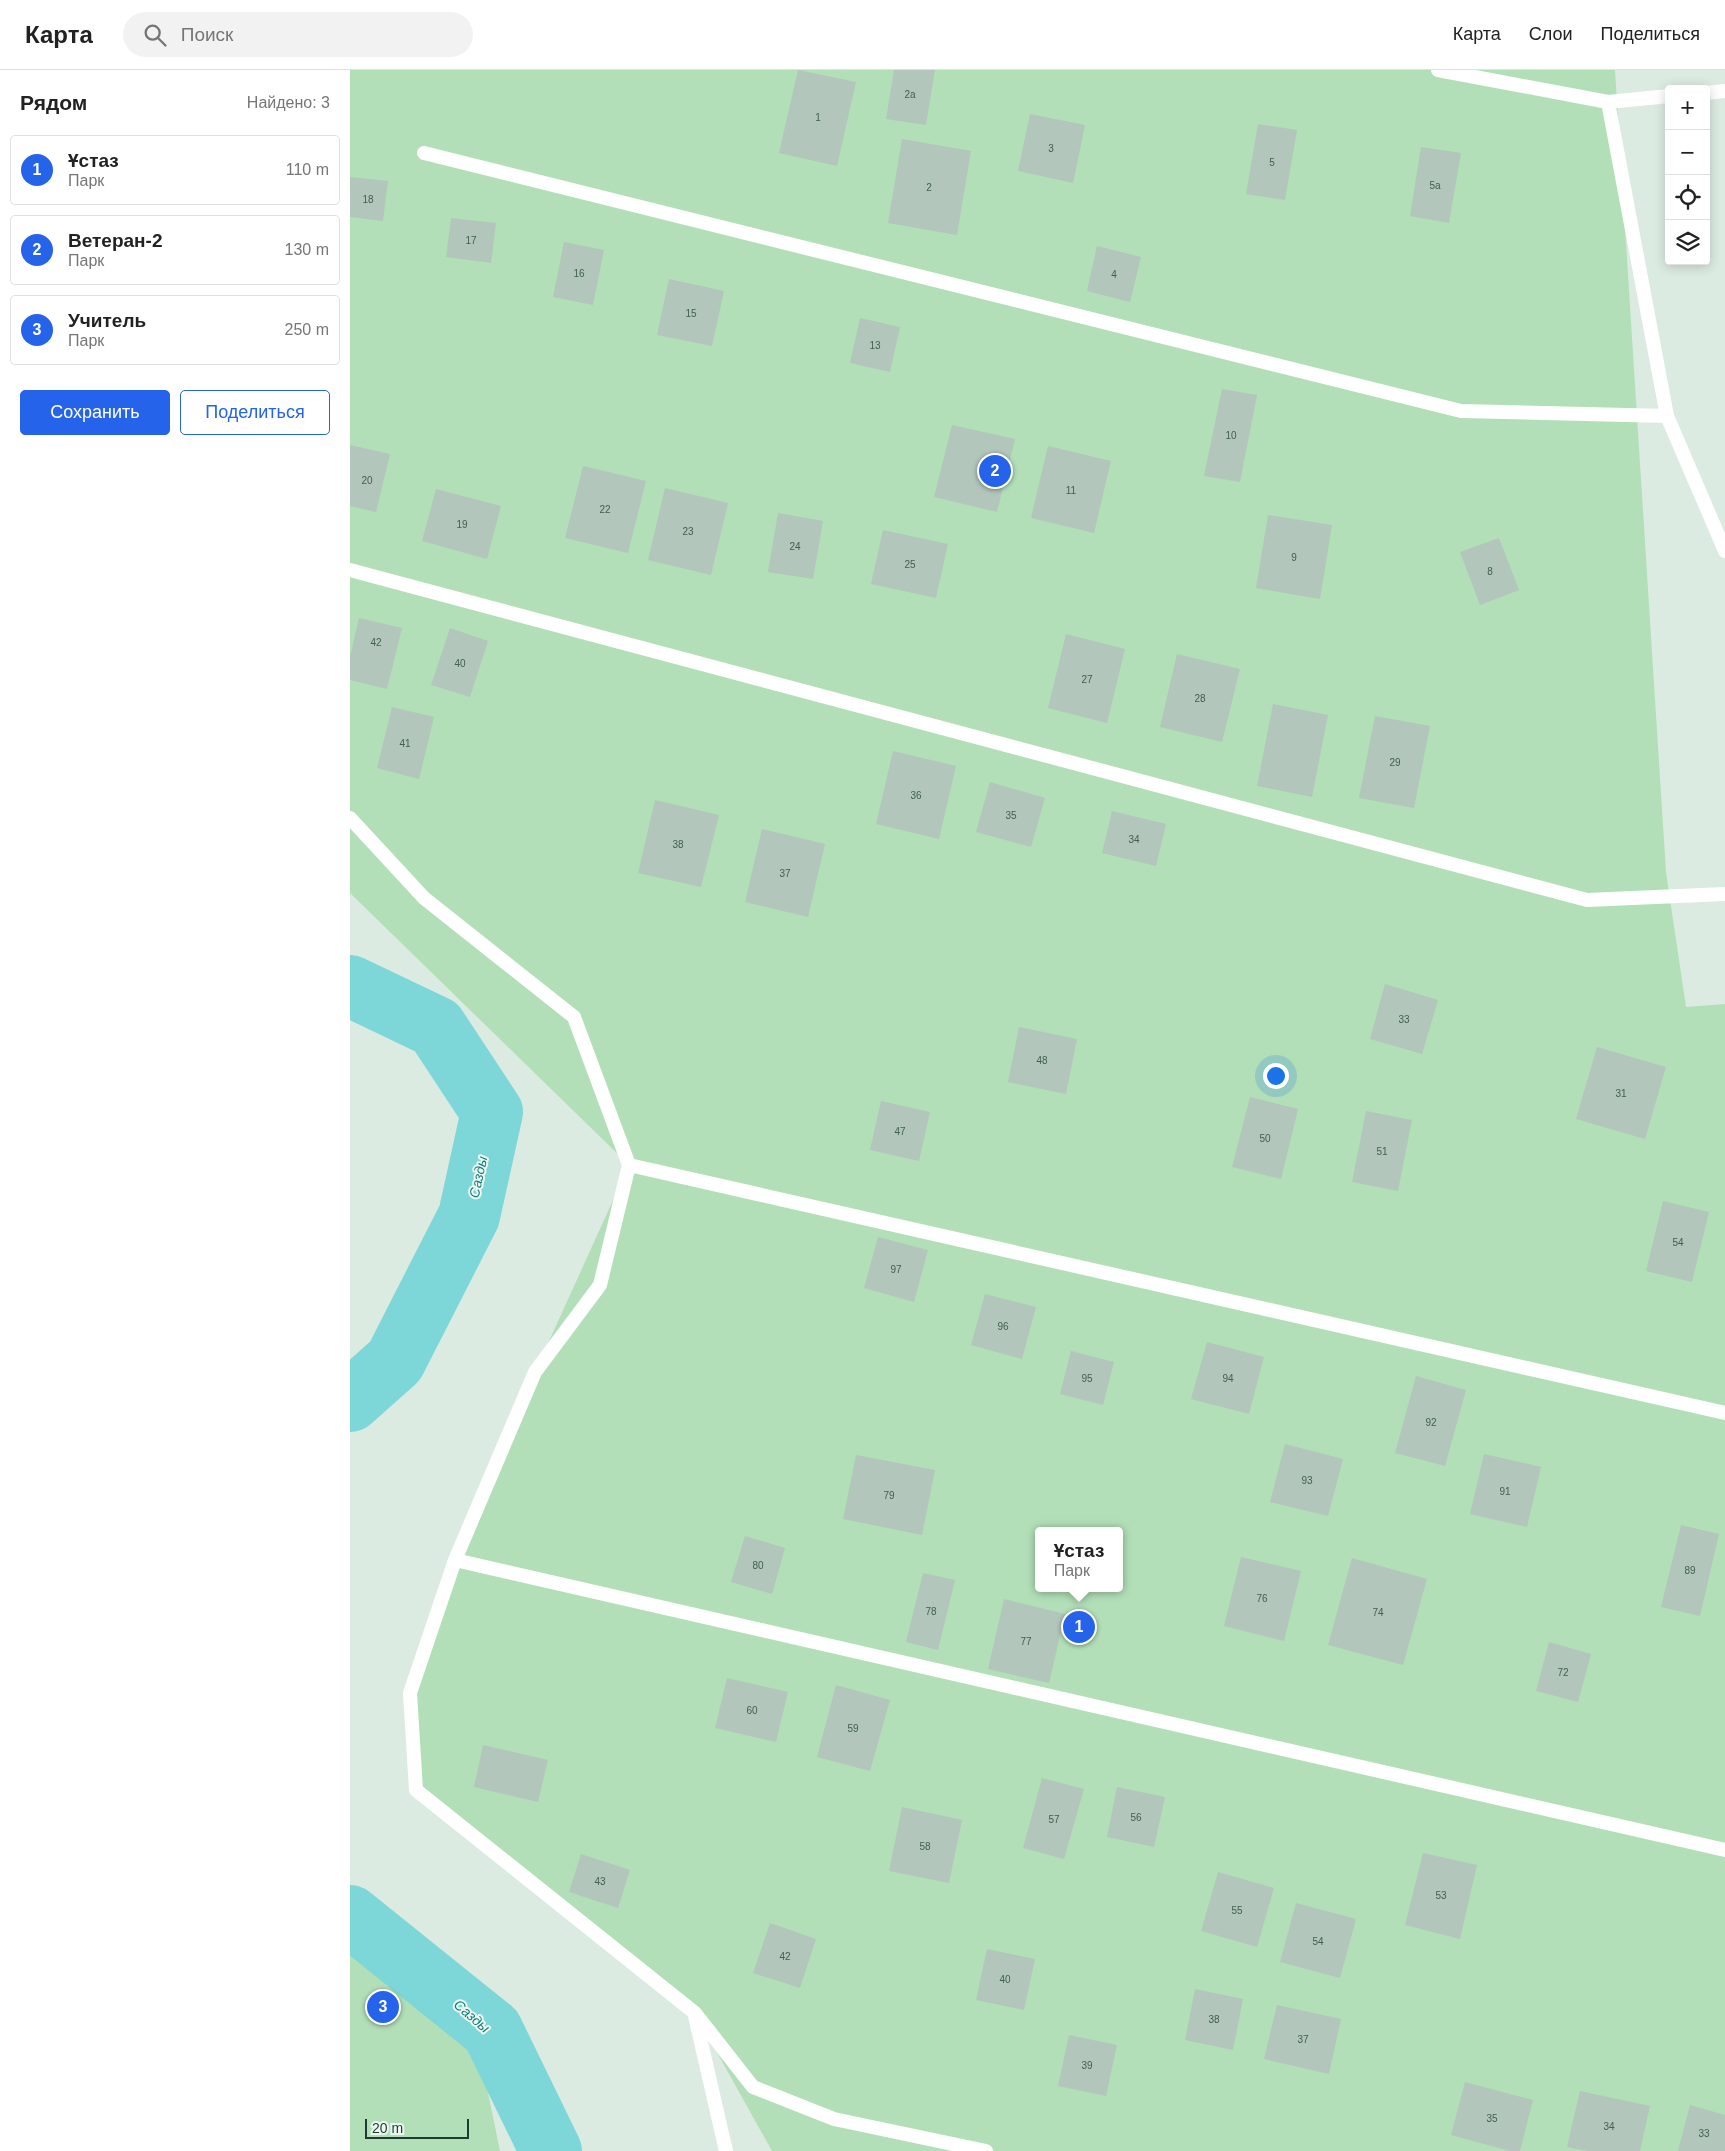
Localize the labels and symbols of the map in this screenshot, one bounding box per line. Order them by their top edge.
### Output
house number: 2а [904,89,916,100]
house number: 1 [815,112,821,123]
house number: 3 [1048,143,1054,154]
house number: 5 [1269,157,1275,168]
house number: 5а [1429,180,1441,191]
house number: 2 [926,182,932,193]
house number: 18 [362,194,374,205]
house number: 17 [465,235,477,246]
house number: 16 [573,268,585,279]
house number: 4 [1111,269,1117,280]
house number: 15 [685,308,697,319]
house number: 13 [869,340,881,351]
house number: 10 [1225,430,1237,441]
pin: 2 [979,452,1011,490]
house number: 20 [361,475,373,486]
house number: 11 [1066,485,1077,496]
house number: 22 [599,504,611,515]
house number: 19 [456,519,468,530]
house number: 23 [682,526,694,537]
house number: 24 [789,541,801,552]
house number: 9 [1291,552,1297,563]
house number: 25 [904,559,916,570]
house number: 8 [1487,566,1493,577]
house number: 42 [370,637,382,648]
house number: 40 [454,658,466,669]
house number: 27 [1081,674,1093,685]
house number: 28 [1194,693,1206,704]
house number: 41 [399,738,411,749]
house number: 29 [1389,757,1401,768]
house number: 36 [910,790,922,801]
house number: 35 [1005,810,1017,821]
house number: 34 [1128,834,1140,845]
house number: 38 [672,839,684,850]
house number: 37 [779,868,791,879]
house number: 33 [1398,1014,1410,1025]
house number: 48 [1036,1055,1048,1066]
your location [1263,1063,1289,1089]
house number: 31 [1615,1088,1627,1099]
house number: 47 [894,1126,906,1137]
house number: 50 [1259,1133,1271,1144]
house number: 51 [1376,1146,1388,1157]
water label: Сазды [466,1154,490,1199]
house number: 54 [1672,1237,1684,1248]
house number: 97 [890,1264,902,1275]
house number: 96 [997,1321,1009,1332]
house number: 95 [1081,1373,1093,1384]
house number: 94 [1222,1373,1234,1384]
house number: 92 [1425,1417,1437,1428]
house number: 93 [1301,1475,1313,1486]
house number: 91 [1499,1486,1511,1497]
house number: 79 [883,1490,895,1501]
house number: 80 [752,1560,764,1571]
house number: 89 [1684,1565,1696,1576]
house number: 76 [1256,1593,1268,1604]
house number: 78 [925,1606,937,1617]
house number: 74 [1372,1607,1384,1618]
pin: 1 [1063,1608,1095,1646]
house number: 77 [1020,1636,1032,1647]
house number: 72 [1557,1667,1569,1678]
house number: 60 [746,1705,758,1716]
house number: 59 [847,1723,859,1734]
house number: 56 [1130,1812,1142,1823]
house number: 57 [1048,1814,1060,1825]
house number: 58 [919,1841,931,1852]
house number: 43 [594,1876,606,1887]
house number: 53 [1435,1890,1447,1901]
house number: 55 [1231,1905,1243,1916]
house number: 54 [1312,1936,1324,1947]
house number: 42 [779,1951,791,1962]
house number: 40 [999,1974,1011,1985]
pin: 3 [367,1988,399,2026]
water label: Сазды [451,1996,494,2036]
house number: 38 [1208,2014,1220,2025]
house number: 37 [1297,2034,1309,2045]
house number: 39 [1081,2060,1093,2071]
house number: 35 [1486,2113,1498,2124]
scale bar [365,2116,469,2139]
house number: 34 [1603,2121,1615,2132]
house number: 33 [1698,2128,1710,2139]

